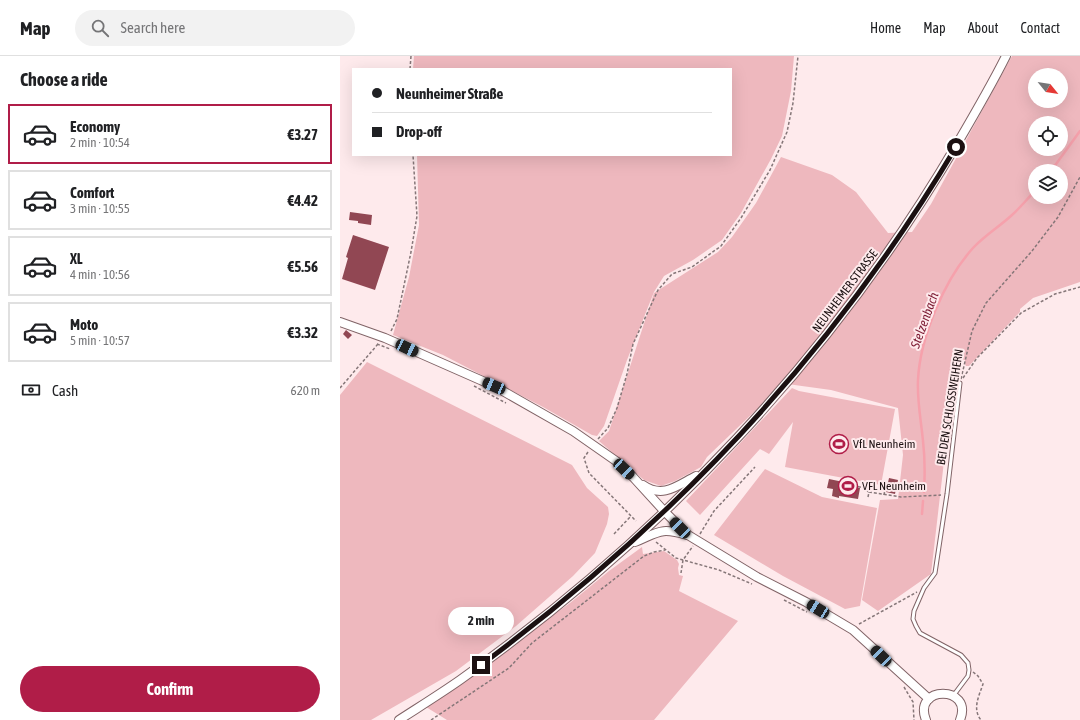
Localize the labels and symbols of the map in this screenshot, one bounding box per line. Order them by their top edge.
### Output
north arrow [1028,68,1068,108]
route start [947,138,965,156]
street label: NEUNHEIMER STRASSE [809,247,881,335]
water label: Stelzenbach [907,289,942,351]
car [394,337,420,359]
street label: BEI DEN SCHLOSSWEIHERN [934,348,966,466]
car [481,376,507,396]
sports icon: VfL Neunheim [828,433,850,455]
place label: VfL Neunheim [853,437,915,451]
car [611,456,637,482]
sports icon: VFL Neunheim [837,475,859,497]
place label: VFL Neunheim [862,479,926,493]
car [667,515,693,541]
car [805,598,831,620]
callout: 2 min [448,607,514,635]
car [868,643,894,669]
route end [472,656,490,674]

